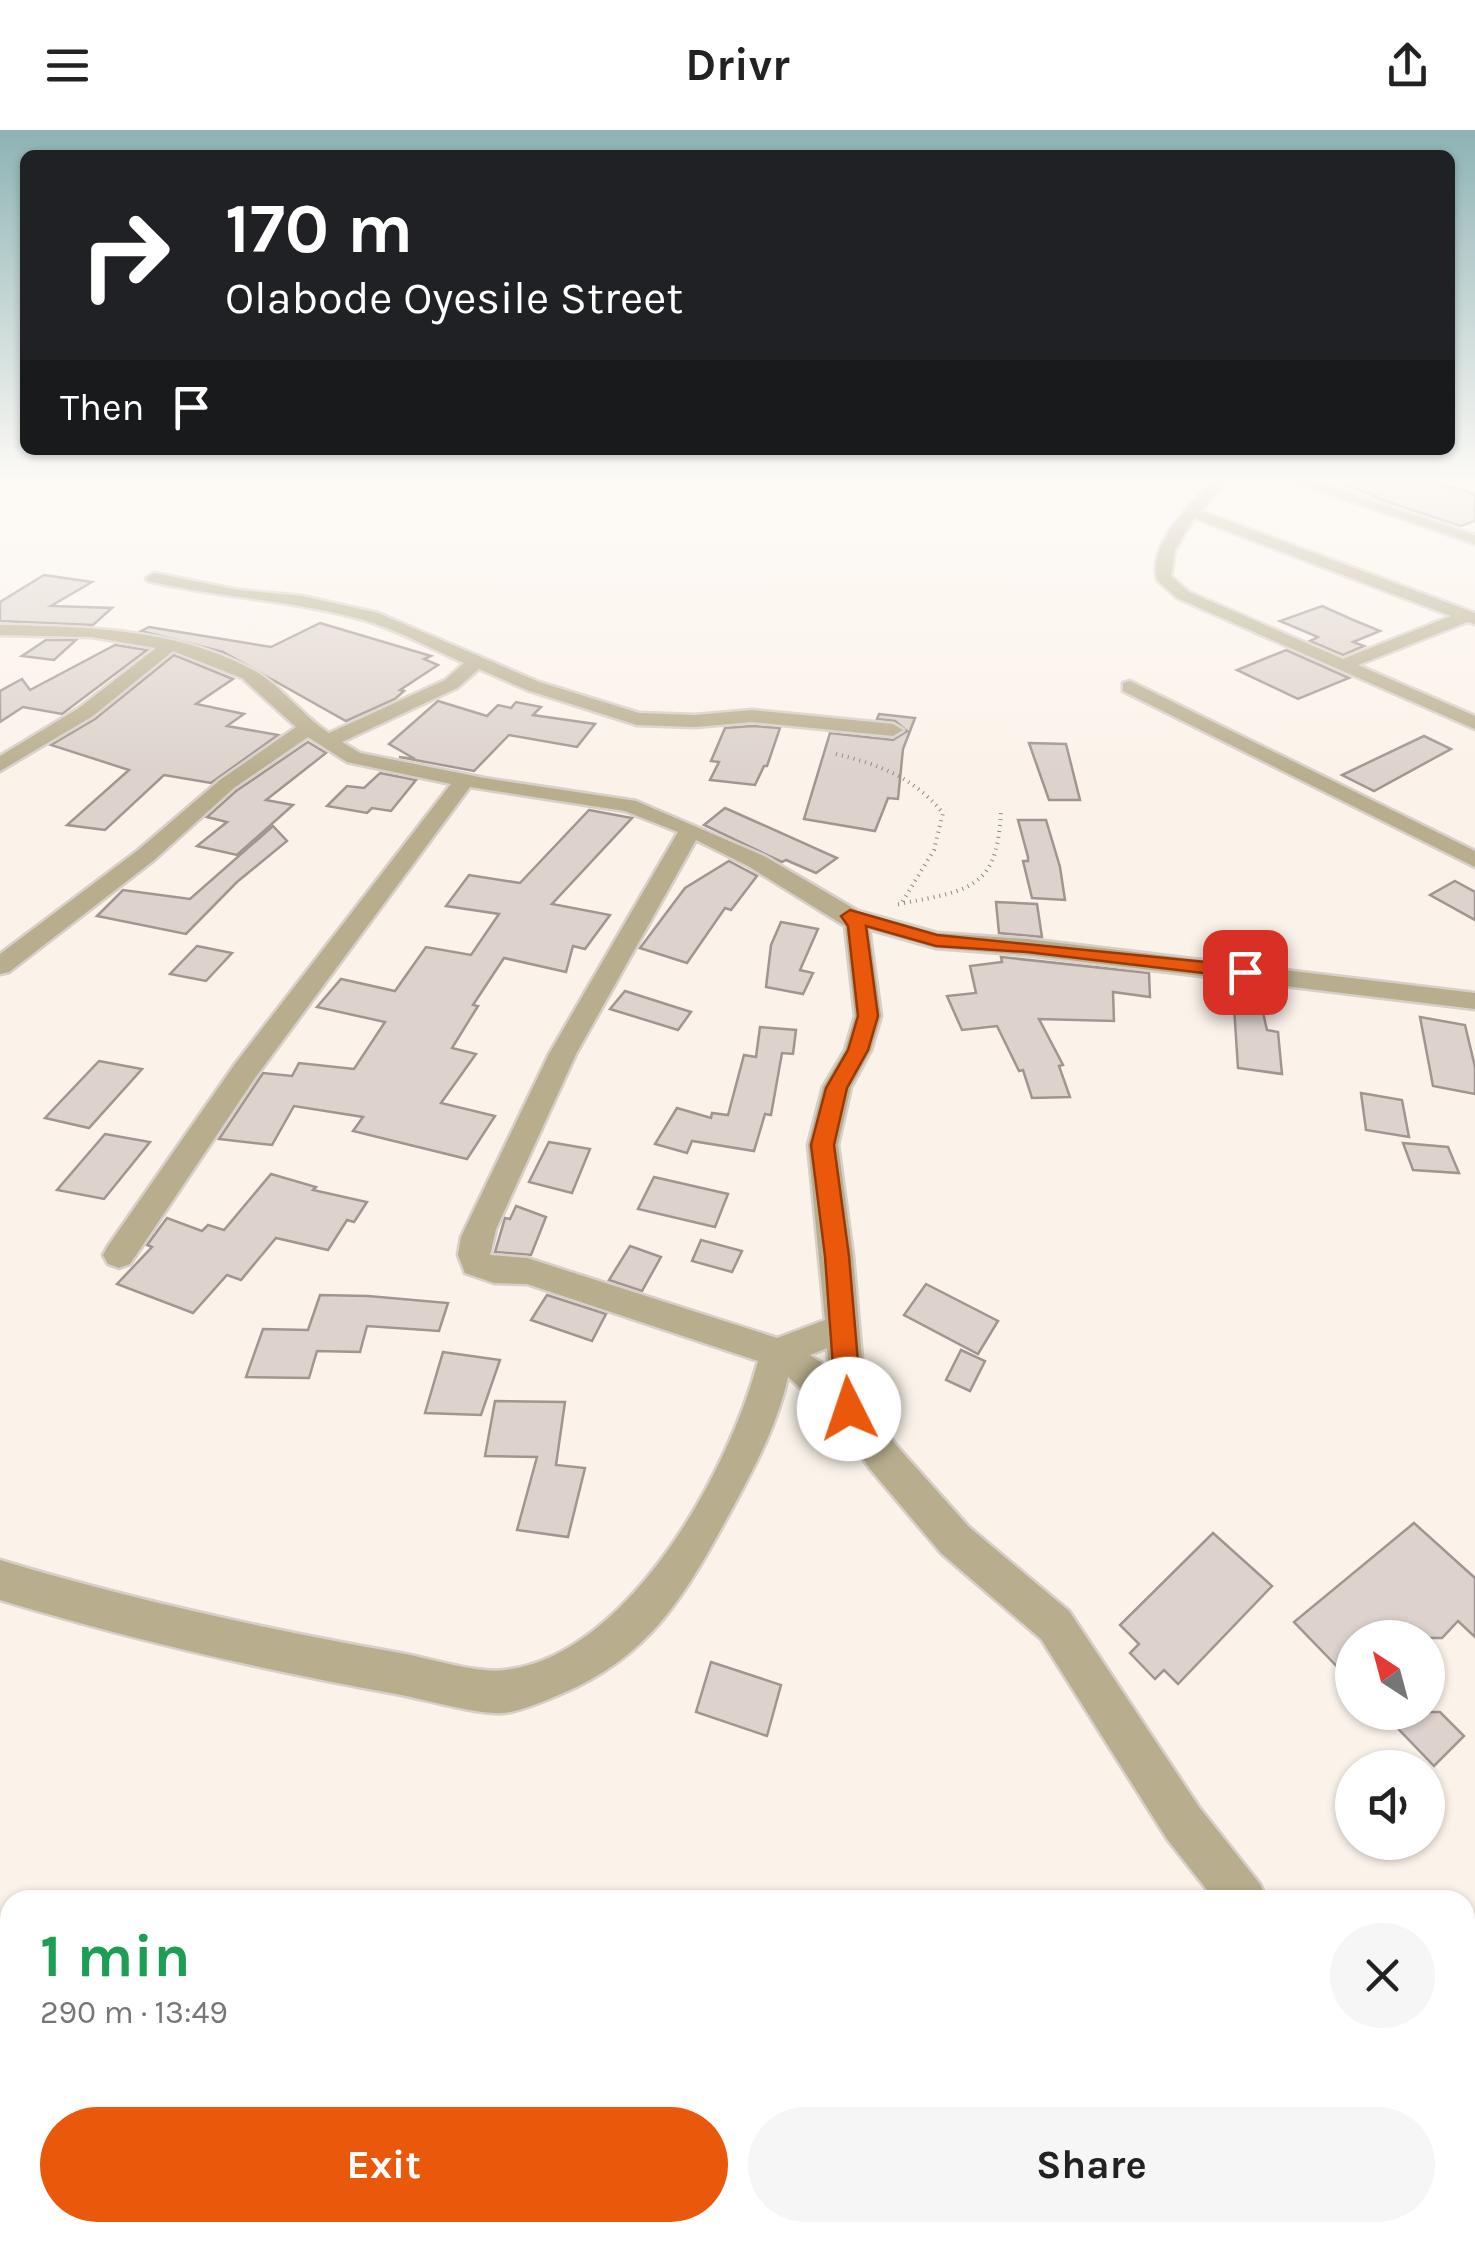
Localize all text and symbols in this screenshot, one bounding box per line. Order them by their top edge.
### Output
icon: menu [40,38,95,93]
icon: share [1380,38,1435,93]
text: Drivr [685,39,790,91]
text: 170 m [225,188,413,270]
icon: right [60,190,190,320]
text: Olabode Oyesile Street [225,272,683,324]
icon: arrive [164,380,219,435]
text: Then [60,385,144,430]
pin [1203,930,1288,1015]
icon: arrive [1218,945,1273,1000]
position arrow [797,1357,901,1461]
north arrow [1335,1620,1445,1730]
map controls [1335,1620,1445,1860]
button: sound [1335,1750,1445,1860]
text: 1 min [40,1921,191,1991]
button: close [1330,1923,1435,2028]
text: 290 m · 13:49 [40,1994,228,2031]
button: Exit [40,2107,728,2222]
button: Share [748,2107,1435,2222]

